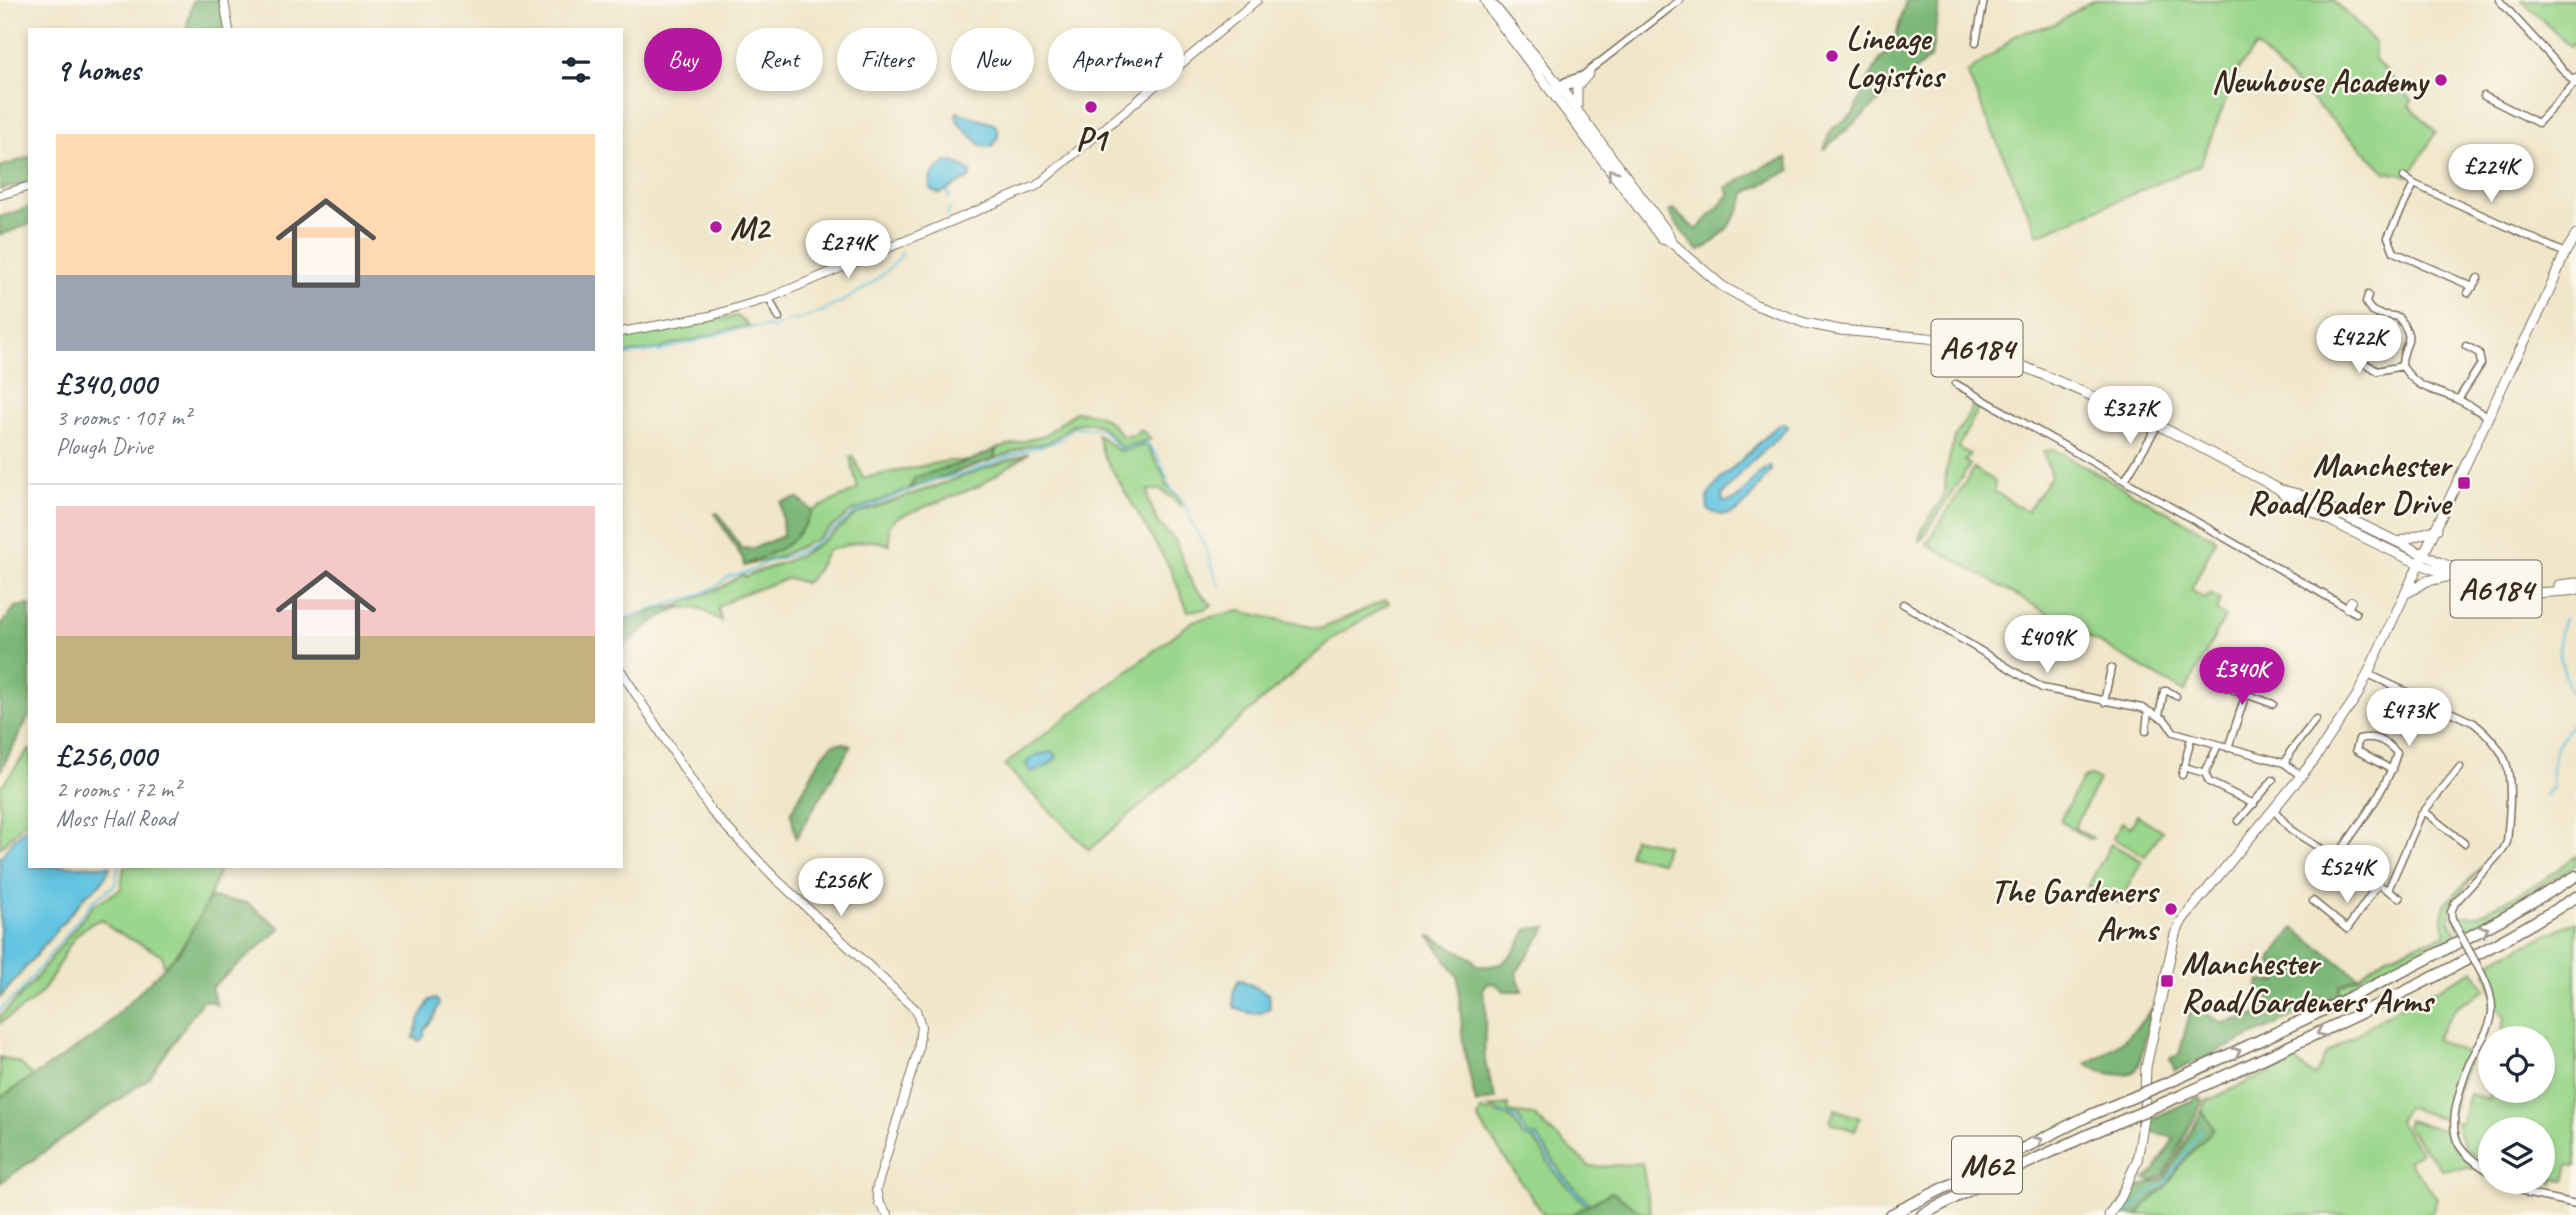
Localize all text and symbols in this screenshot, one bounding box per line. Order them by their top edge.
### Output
place label: Lineage Logistics [1846,17,1946,97]
chip: Buy [644,28,722,91]
chip: Rent [736,28,823,91]
chip: Filters [837,28,937,91]
chip: New [951,28,1034,91]
chip: Apartment [1048,28,1184,91]
marker: Lineage Logistics [1824,48,1840,64]
text: 9 homes [56,51,140,89]
icon: filters [557,51,595,89]
place label: Newhouse Academy [2211,60,2430,102]
marker: Newhouse Academy [2433,72,2449,88]
marker: P1 [1083,99,1099,115]
place label: P1 [1076,118,1109,160]
pin: £224K [2442,144,2540,204]
text: £224K [2464,152,2518,181]
one-way arrow [1607,168,1620,181]
icon: home [263,180,389,306]
place label: M2 [730,207,772,249]
marker: M2 [708,219,724,235]
pin: £274K [799,220,897,280]
text: £274K [822,228,875,257]
pin: £422K [2310,316,2408,375]
road number: A6184 [1932,320,2022,376]
text: £422K [2332,323,2386,352]
text: £340,000 [56,365,156,403]
pin: £327K [2081,386,2179,446]
text: £327K [2104,394,2157,423]
text: 3 rooms · 107 m² [56,403,191,432]
text: Plough Drive [56,432,153,461]
place label: Manchester Road/Bader Drive [2247,444,2453,524]
marker: Manchester Road/Bader Drive [2456,475,2472,491]
icon: home [263,552,389,678]
road number: A6184 [2450,560,2542,618]
pin: £409K [1998,616,2096,675]
text: £409K [2021,623,2073,652]
pin: £340K [2193,648,2291,707]
text: £340K [2215,655,2269,684]
pin: £473K [2360,688,2458,748]
text: £473K [2383,696,2436,725]
text: £256,000 [56,737,157,775]
text: 2 rooms · 72 m² [56,775,180,804]
text: Moss Hall Road [56,804,176,833]
pin: £524K [2298,846,2396,905]
text: £524K [2321,853,2373,882]
pin: £256K [792,858,890,918]
text: £256K [814,866,868,895]
place label: The Gardeners Arms [1991,870,2160,950]
marker: The Gardeners Arms [2163,901,2179,917]
one-way arrow [2477,924,2489,938]
place label: Manchester Road/Gardeners Arms [2181,942,2436,1022]
marker: Manchester Road/Gardeners Arms [2159,973,2175,989]
one-way arrow [2316,1024,2328,1038]
map controls [2478,1026,2555,1194]
button: locate [2478,1026,2555,1103]
one-way arrow [2229,1046,2242,1060]
button: layers [2478,1117,2555,1194]
one-way arrow [2031,1135,2043,1149]
road number: M62 [1952,1136,2022,1194]

